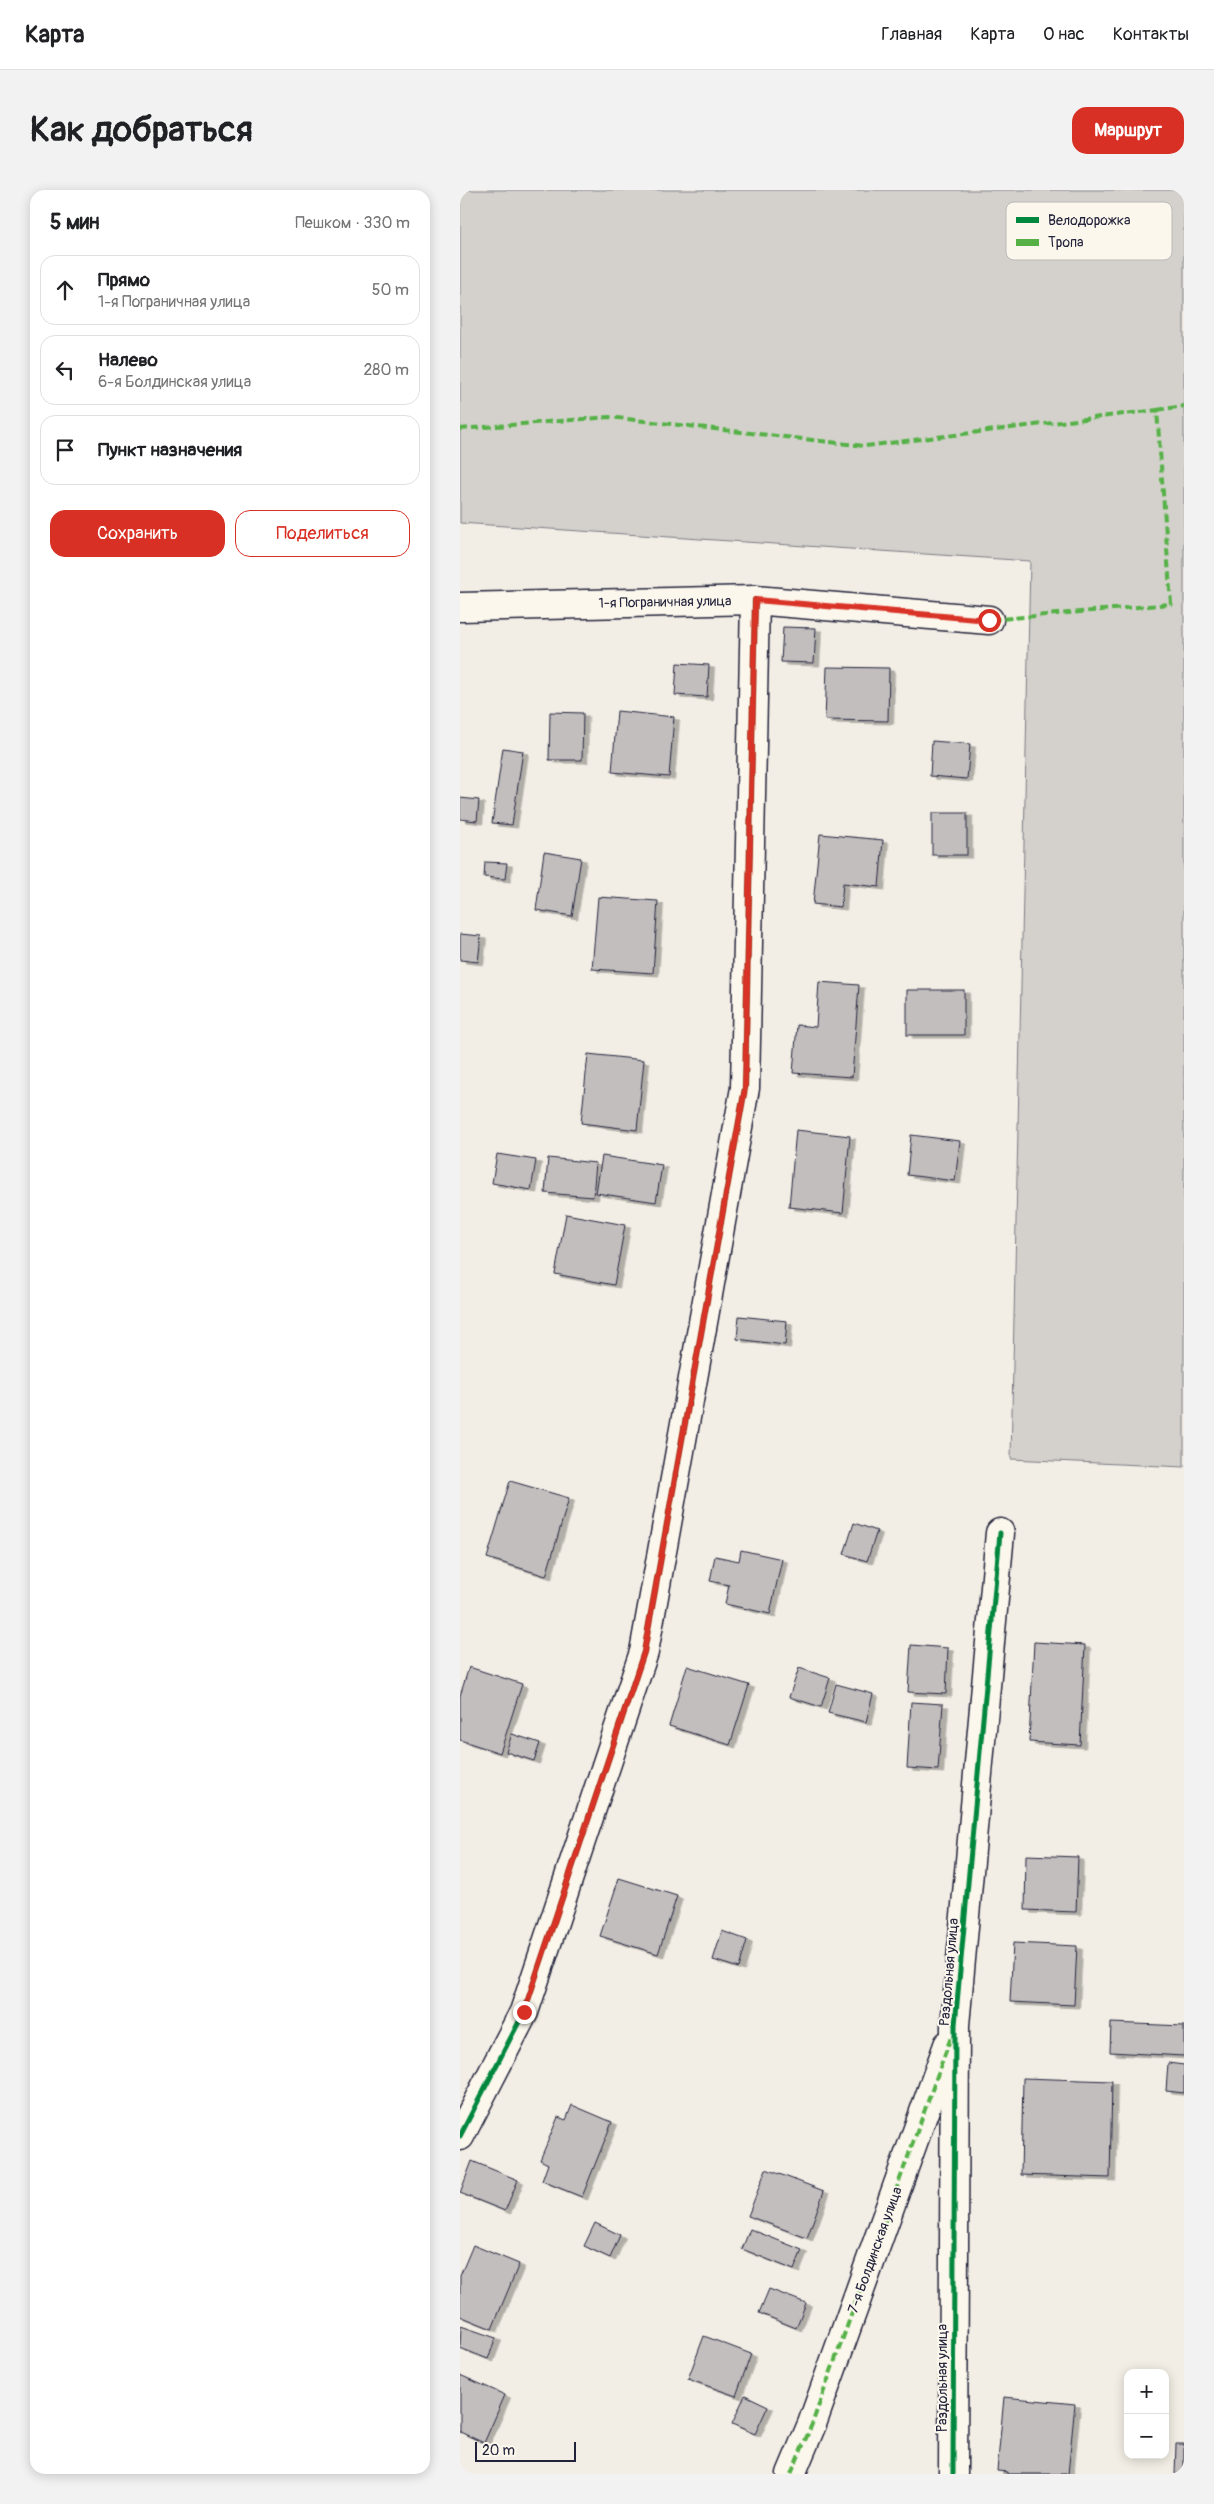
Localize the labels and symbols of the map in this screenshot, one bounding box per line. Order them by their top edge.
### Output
legend [1006,202,1172,260]
text: Велодорожка [1048,212,1130,229]
text: Тропа [1048,234,1084,251]
street label: 1-я Пограничная улица [598,592,732,612]
route start [978,609,1001,632]
street label: Раздольная улица [936,1918,962,2026]
route end [513,2001,536,2024]
street label: 7-я Болдинская улица [844,2185,906,2315]
street label: Раздольная улица [934,2324,951,2432]
scale bar [475,2439,576,2462]

